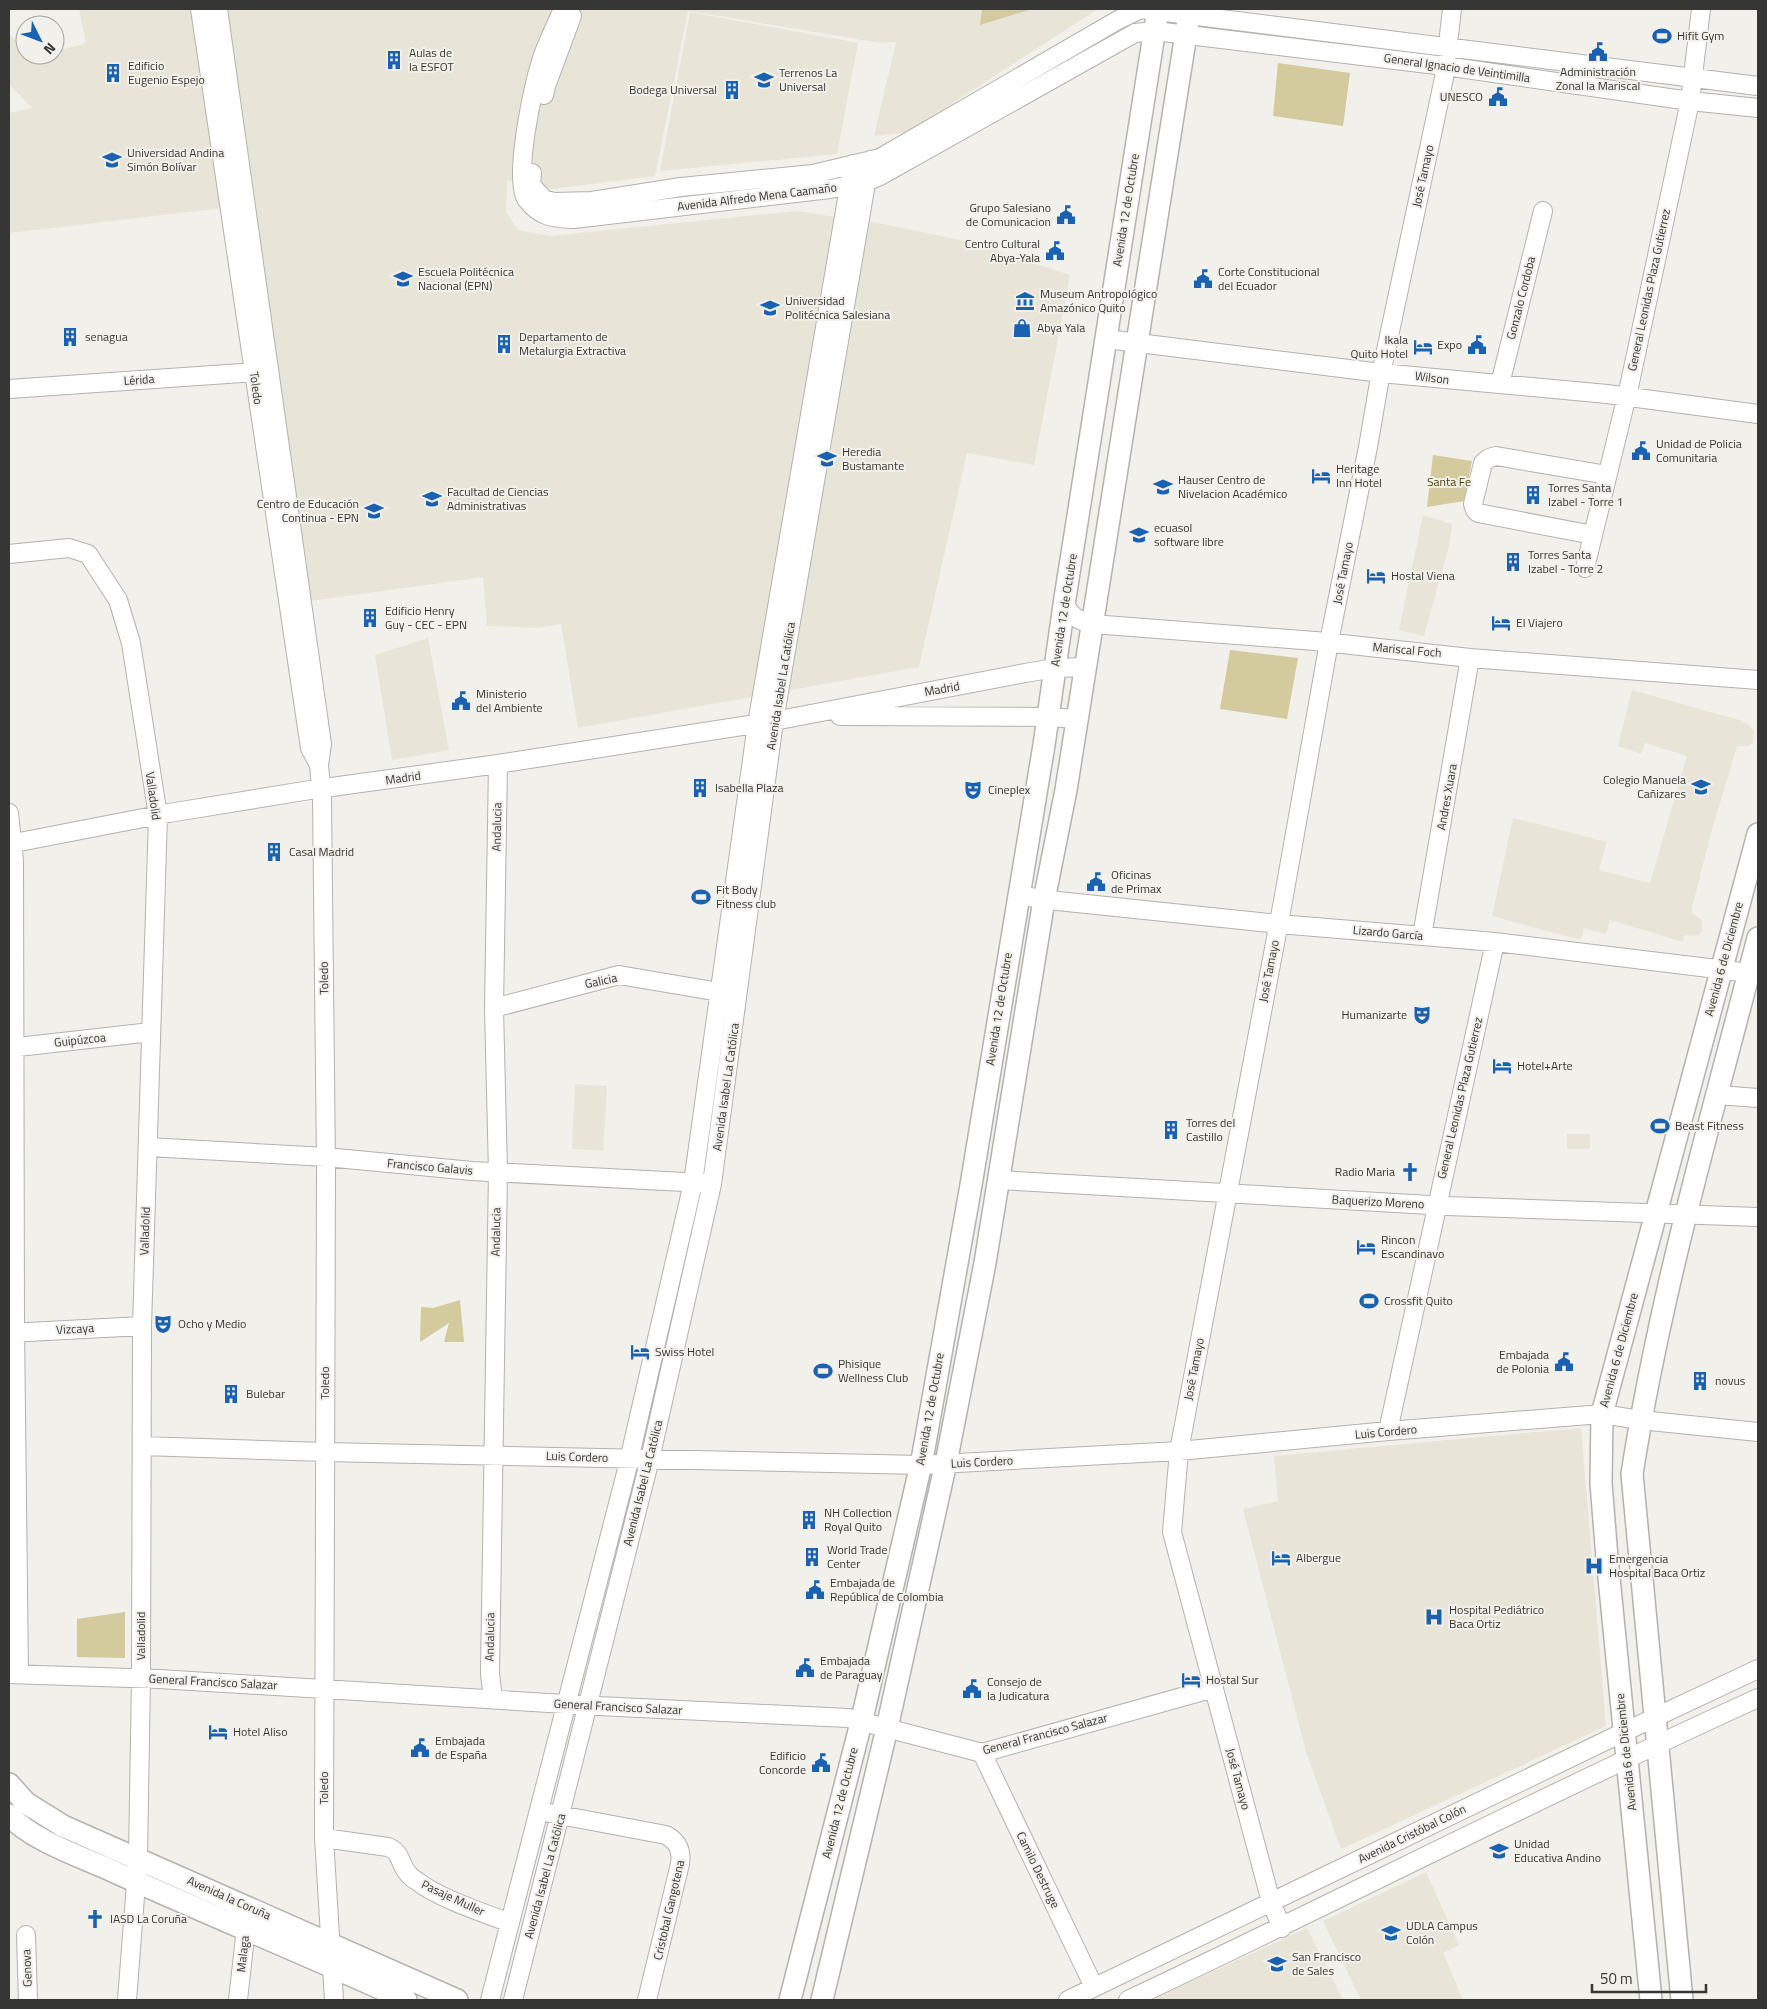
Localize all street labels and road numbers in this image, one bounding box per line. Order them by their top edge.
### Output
street label: General Ignacio de Veintimilla [1383,48,1531,87]
street label: José Tamayo [1407,143,1438,209]
street label: Avenida 12 de Octubre [1107,152,1144,268]
street label: Avenida Alfredo Mena Caamaño [676,177,838,216]
street label: General Leonidas Plaza Gutierrez [1622,207,1675,373]
street label: Gonzalo Cordoba [1501,254,1540,341]
street label: Wilson [1414,366,1450,389]
street label: Lérida [123,369,155,390]
street label: Toledo [245,370,268,406]
street label: José Tamayo [1327,540,1358,606]
street label: Avenida 12 de Octubre [1045,552,1082,668]
street label: Avenida Isabel La Católica [761,621,800,751]
street label: Mariscal Foch [1372,637,1442,662]
street label: Madrid [923,676,961,701]
street label: Andres Xuara [1431,762,1462,832]
street label: Madrid [384,766,422,789]
street label: Valladolid [141,771,166,821]
street label: Andalucia [487,802,506,852]
street label: Avenida 6 de Diciembre [1699,899,1748,1018]
street label: Lizardo García [1352,920,1424,945]
street label: José Tamayo [1253,938,1284,1004]
street label: Avenida 12 de Octubre [980,951,1017,1067]
street label: Toledo [314,961,333,995]
street label: Galicia [583,968,619,993]
street label: General Leonidas Plaza Gutierrez [1432,1015,1487,1181]
street label: Avenida Isabel La Católica [707,1022,744,1152]
street label: Guipúzcoa [53,1027,107,1052]
street label: Francisco Galavis [386,1153,474,1180]
street label: Baquerizo Moreno [1331,1190,1425,1213]
street label: Valladolid [134,1206,155,1256]
street label: Andalucia [486,1207,505,1257]
street label: Avenida 6 de Diciembre [1594,1290,1643,1409]
street label: Vizcaya [56,1318,94,1339]
street label: José Tamayo [1178,1336,1209,1402]
street label: Avenida 12 de Octubre [910,1351,949,1467]
street label: Toledo [315,1366,334,1400]
street label: Avenida Isabel La Católica [618,1418,667,1548]
street label: Luis Cordero [1354,1419,1418,1444]
street label: Luis Cordero [545,1446,609,1467]
street label: Luis Cordero [950,1450,1014,1473]
street label: Valladolid [131,1612,150,1660]
street label: Andalucia [480,1612,499,1662]
street label: General Francisco Salazar [148,1669,278,1694]
street label: Avenida 6 de Diciembre [1610,1692,1641,1812]
street label: General Francisco Salazar [553,1694,683,1719]
street label: General Francisco Salazar [980,1708,1109,1759]
street label: Avenida 12 de Octubre [817,1745,863,1860]
street label: José Tamayo [1221,1746,1256,1812]
street label: Toledo [314,1771,333,1805]
street label: Avenida Cristóbal Colón [1355,1799,1469,1868]
street label: Avenida Isabel La Católica [519,1811,570,1941]
street label: Camilo Destruge [1012,1828,1065,1911]
street label: Cristobal Gangotena [648,1858,689,1962]
street label: Avenida la Coruña [184,1871,274,1925]
street label: Pasaje Muller [418,1875,488,1921]
street label: Malaga [231,1935,254,1973]
street label: Genova [16,1949,37,1987]

